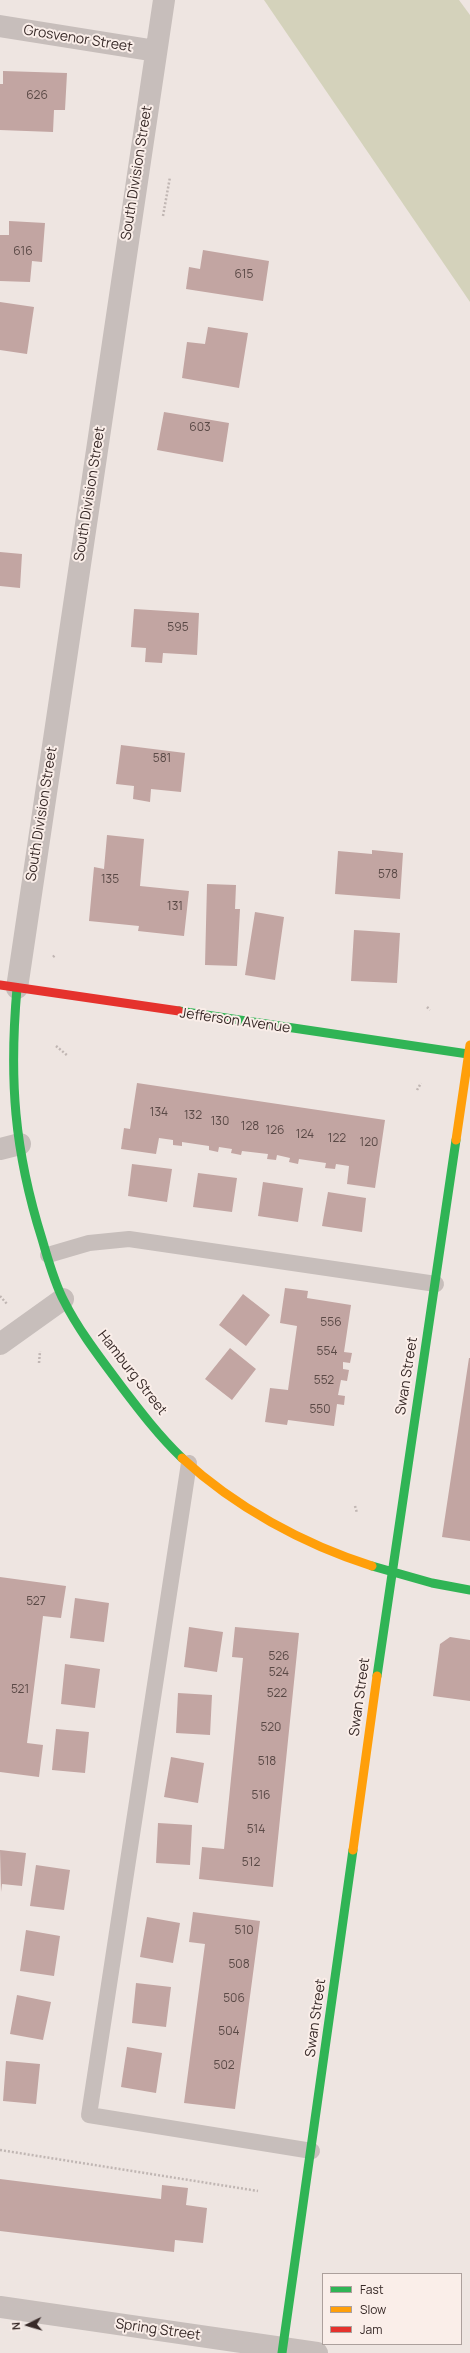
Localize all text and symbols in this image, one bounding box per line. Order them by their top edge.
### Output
street label: Grosvenor Street [22,22,134,56]
house number: 626 [26,89,48,103]
street label: South Division Street [118,104,156,242]
house number: 616 [13,245,33,259]
house number: 615 [235,268,253,282]
house number: 603 [189,421,211,435]
street label: South Division Street [71,425,109,563]
house number: 595 [167,621,189,635]
street label: South Division Street [23,745,61,883]
house number: 581 [153,752,171,766]
house number: 578 [378,868,398,882]
house number: 135 [101,873,119,887]
house number: 131 [167,900,183,914]
street label: Jefferson Avenue [179,1005,291,1037]
house number: 134 [150,1106,168,1120]
house number: 132 [184,1109,202,1123]
house number: 130 [211,1115,229,1129]
house number: 128 [241,1120,259,1134]
house number: 126 [266,1124,284,1138]
house number: 124 [296,1128,314,1142]
house number: 122 [328,1132,346,1146]
house number: 120 [360,1136,378,1150]
house number: 556 [320,1316,342,1330]
street label: Hamburg Street [94,1327,170,1419]
street label: Swan Street [393,1336,421,1416]
house number: 554 [317,1345,337,1359]
house number: 552 [314,1374,334,1388]
house number: 550 [309,1403,331,1417]
house number: 527 [26,1595,46,1609]
house number: 526 [269,1650,289,1664]
street label: Swan Street [346,1657,374,1737]
house number: 524 [269,1666,289,1680]
house number: 521 [11,1683,29,1697]
house number: 522 [267,1687,287,1701]
house number: 520 [261,1721,281,1735]
house number: 518 [258,1755,276,1769]
house number: 516 [251,1789,271,1803]
house number: 514 [247,1823,265,1837]
house number: 512 [242,1856,260,1870]
house number: 510 [235,1924,253,1938]
house number: 508 [228,1958,250,1972]
street label: Swan Street [302,1978,330,2058]
house number: 506 [223,1992,245,2006]
house number: 504 [218,2025,240,2039]
house number: 502 [213,2059,235,2073]
legend [322,2273,462,2345]
text: Fast [360,2281,384,2298]
text: Slow [360,2301,386,2318]
north arrow [8,2305,48,2345]
street label: Spring Street [114,2316,202,2344]
text: N [8,2321,23,2331]
text: Jam [360,2321,382,2338]

